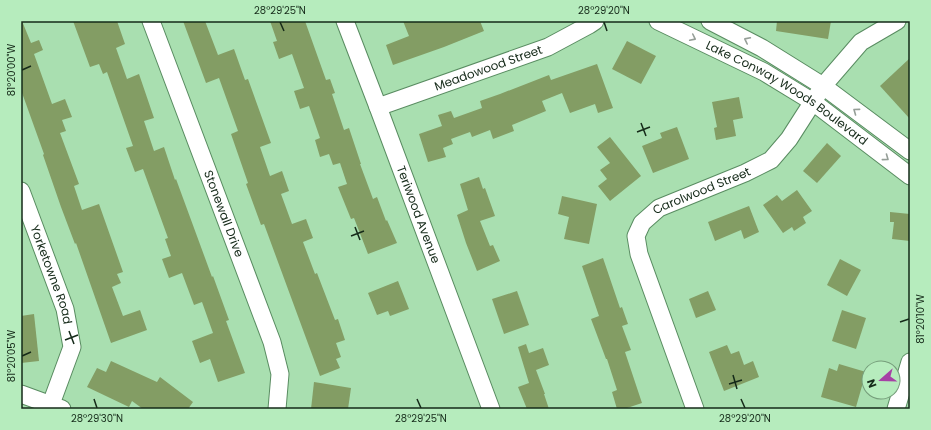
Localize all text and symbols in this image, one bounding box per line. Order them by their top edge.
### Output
text: 28°29'25"N [254,3,306,18]
text: 28°29'20"N [578,3,630,18]
one-way arrow [689,33,696,41]
street label: Lake Conway Woods Boulevard [703,36,872,149]
one-way arrow [744,37,752,45]
street label: Meadowood Street [432,41,544,94]
text: 81°20'00"W [4,44,19,96]
one-way arrow [853,108,860,116]
one-way arrow [881,153,888,160]
street label: Teriwood Avenue [393,163,445,266]
street label: Carolwood Street [648,163,753,218]
street label: Stonewall Drive [200,168,248,259]
street label: Yorketowne Road [26,222,77,325]
text: 81°20'10"W [913,294,928,344]
text: 81°20'05"W [4,330,19,382]
north arrow [861,360,901,400]
text: N [863,377,881,390]
text: 28°29'30"N [71,411,123,426]
text: 28°29'25"N [395,411,447,426]
text: 28°29'20"N [719,411,771,426]

